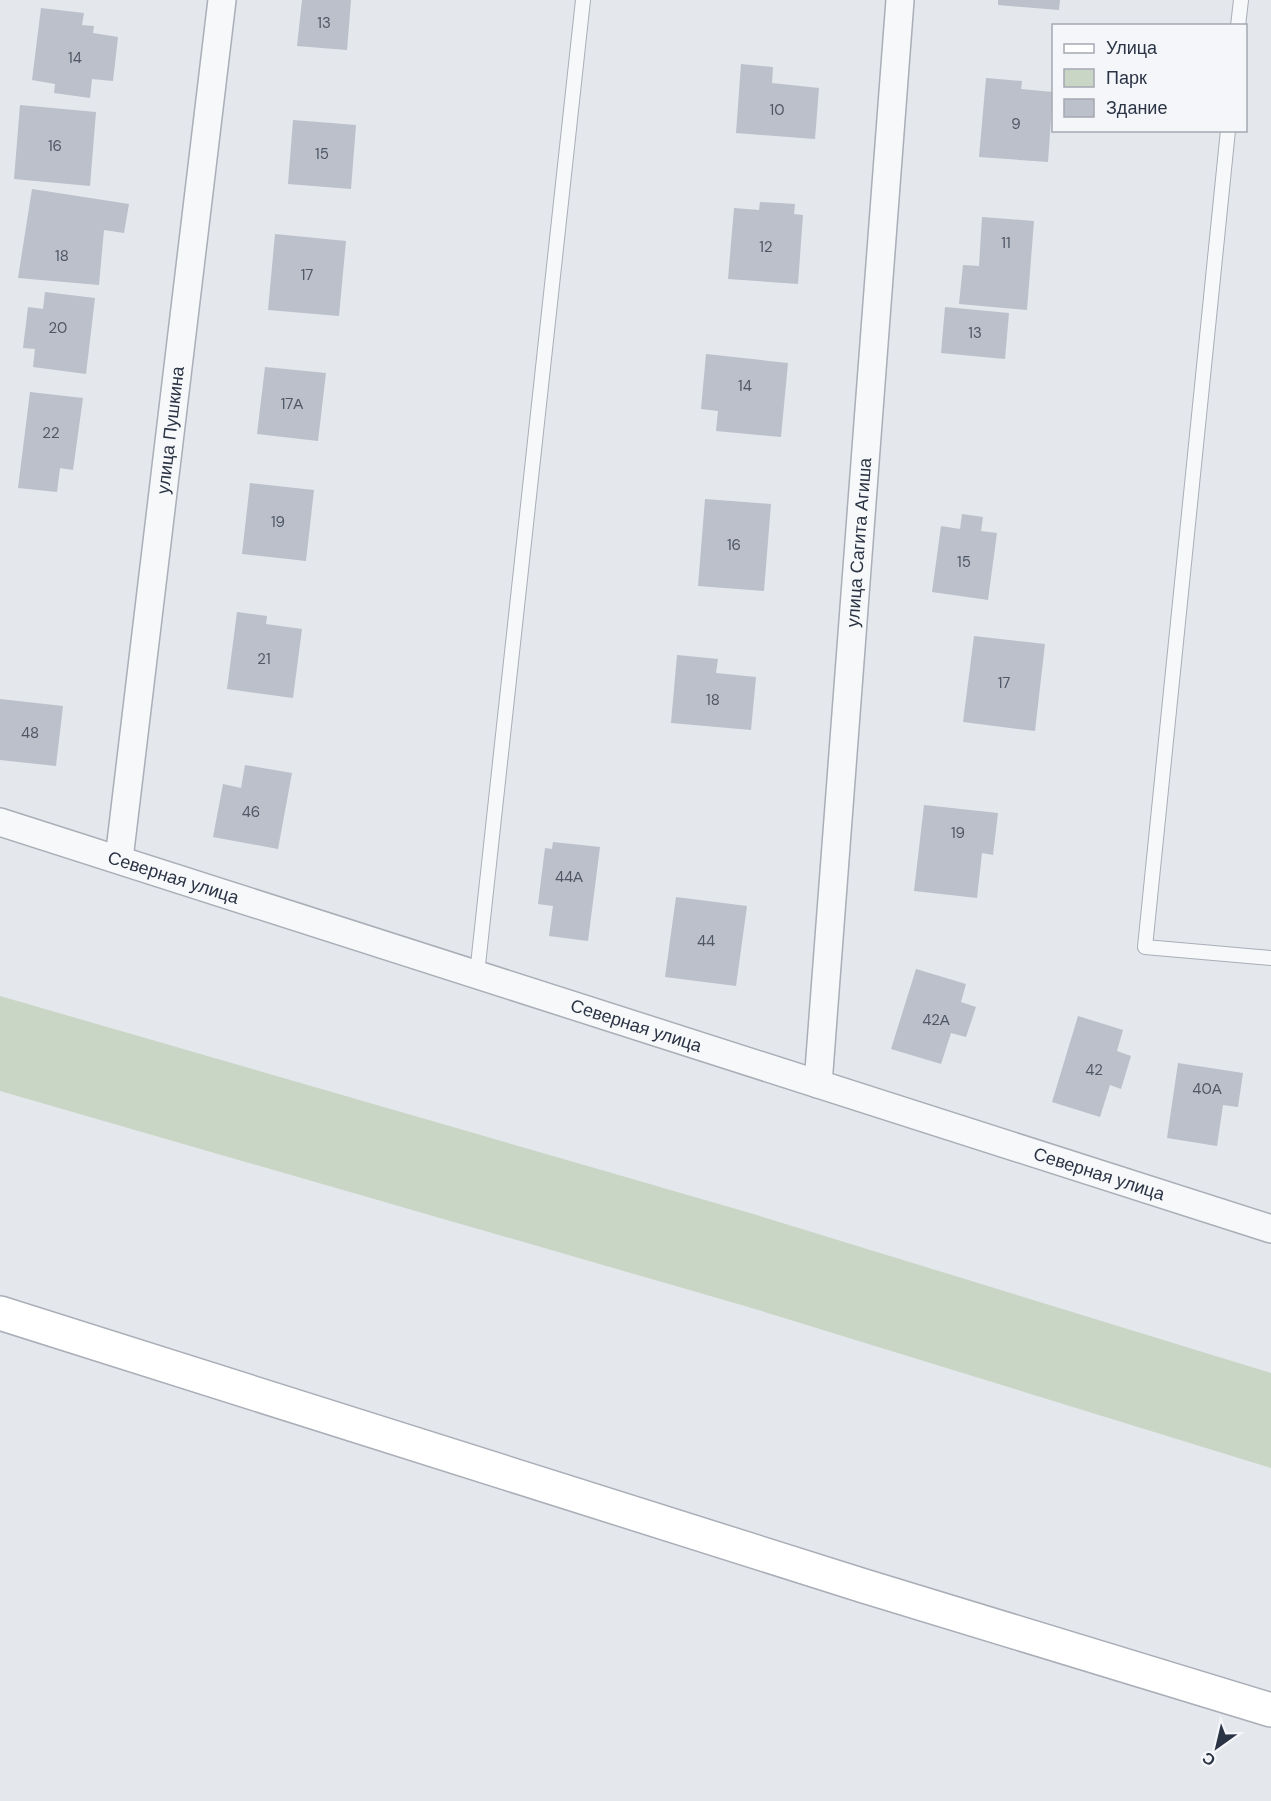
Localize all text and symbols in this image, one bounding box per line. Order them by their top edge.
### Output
house number: 13 [317,13,331,33]
legend [1052,24,1247,132]
text: Улица [1106,36,1158,60]
house number: 14 [68,48,82,68]
text: Парк [1106,66,1147,90]
text: Здание [1106,96,1167,120]
house number: 10 [770,100,784,120]
house number: 9 [1011,114,1021,134]
house number: 16 [48,136,62,156]
house number: 15 [315,144,329,164]
house number: 11 [1001,233,1011,253]
house number: 12 [759,237,773,257]
house number: 18 [55,246,69,266]
house number: 17 [301,265,313,285]
house number: 20 [49,318,67,338]
house number: 13 [968,323,982,343]
street label: улица Пушкина [151,364,190,495]
house number: 14 [738,376,752,396]
house number: 17А [281,394,303,414]
house number: 22 [42,423,60,443]
street label: улица Сагита Агиша [841,456,877,628]
house number: 19 [271,512,285,532]
house number: 16 [727,535,741,555]
house number: 15 [957,552,971,572]
house number: 21 [257,649,271,669]
house number: 17 [998,673,1010,693]
house number: 18 [706,690,720,710]
house number: 48 [21,723,39,743]
house number: 46 [242,802,260,822]
house number: 19 [951,823,965,843]
street label: Северная улица [105,845,243,910]
house number: 44А [555,867,583,887]
house number: 44 [697,931,715,951]
street label: Северная улица [568,993,706,1058]
house number: 42А [922,1010,950,1030]
house number: 42 [1085,1060,1103,1080]
house number: 40А [1192,1079,1222,1099]
street label: Северная улица [1030,1142,1169,1206]
north arrow [1187,1717,1247,1777]
text: С [1198,1747,1220,1771]

